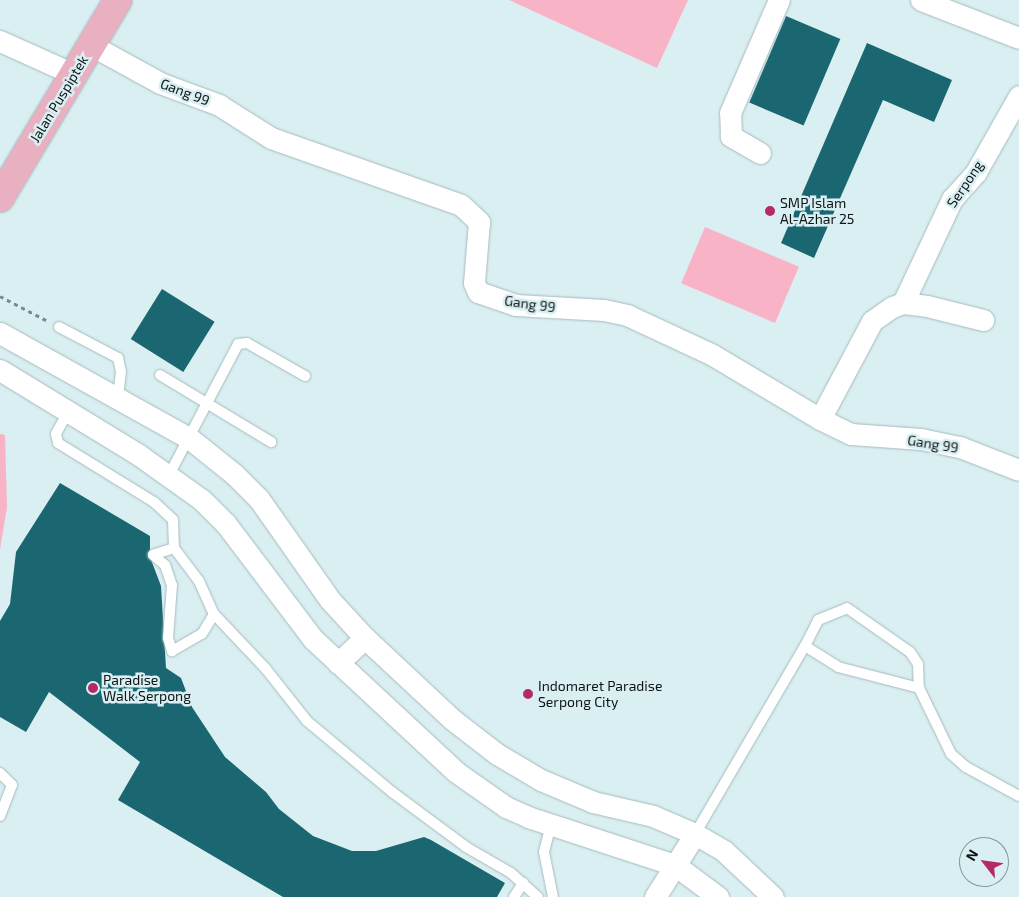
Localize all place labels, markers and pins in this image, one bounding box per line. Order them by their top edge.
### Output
place label: SMP Islam Al-Azhar 25 [780,195,855,228]
marker: SMP Islam Al-Azhar 25 [764,205,776,217]
place label: Paradise Walk Serpong [103,672,191,704]
place label: Indomaret Paradise Serpong City [538,678,662,710]
marker: Paradise Walk Serpong [87,682,99,694]
marker: Indomaret Paradise Serpong City [522,688,534,700]

